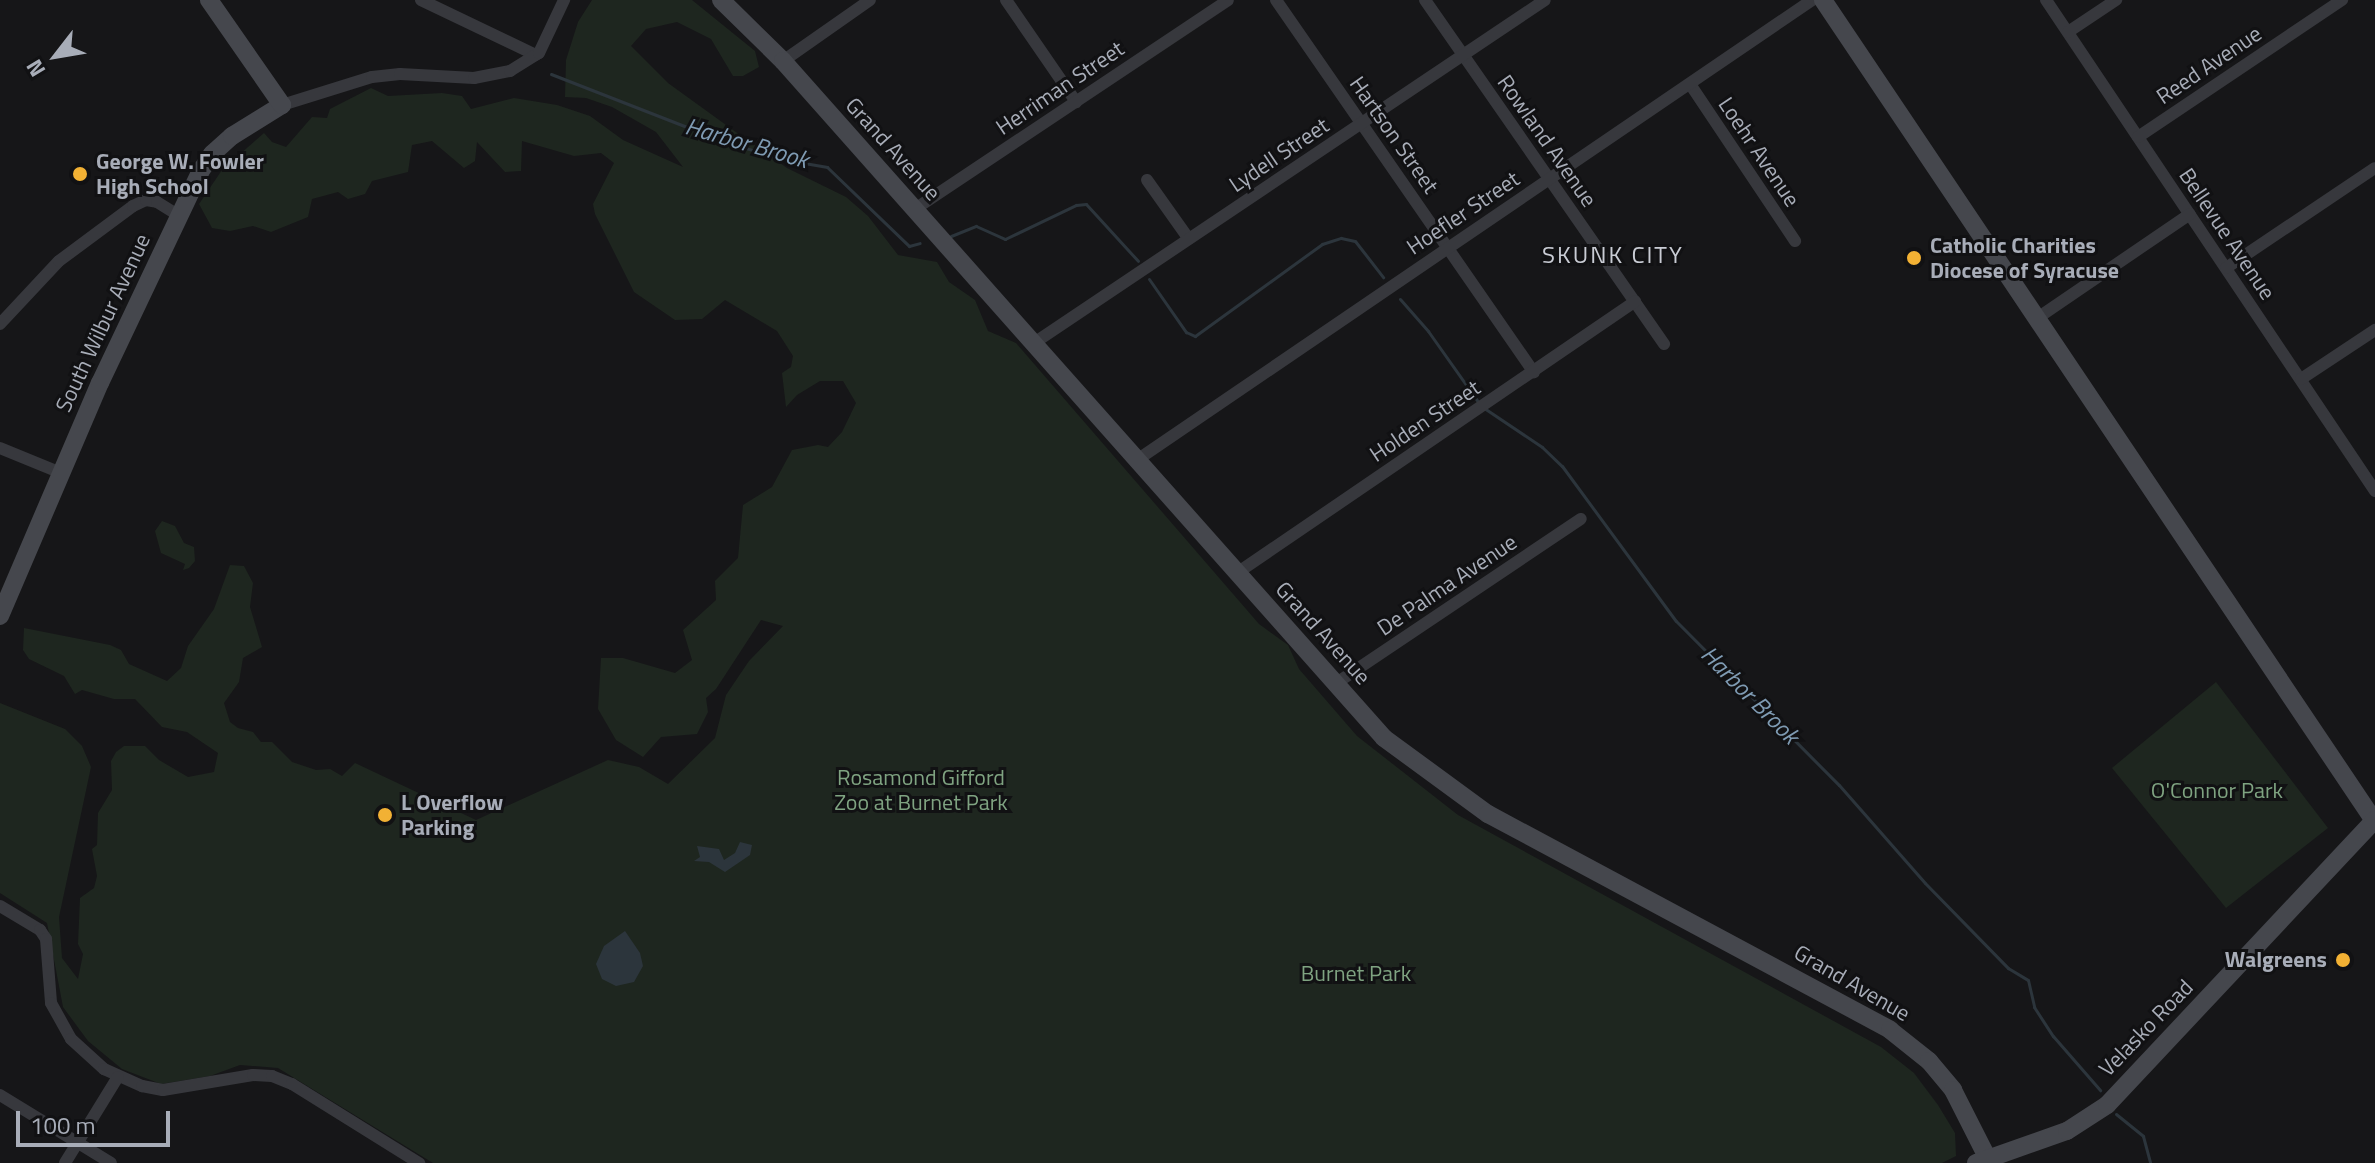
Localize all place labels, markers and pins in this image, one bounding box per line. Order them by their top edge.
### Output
place label: George W. Fowler High School [96,148,264,200]
marker: George W. Fowler High School [71,165,89,183]
place label: Catholic Charities Diocese of Syracuse [1930,232,2119,284]
marker: Catholic Charities Diocese of Syracuse [1905,249,1923,267]
place label: L Overflow Parking [401,789,503,840]
marker: L Overflow Parking [376,806,394,824]
place label: Walgreens [2225,947,2327,973]
marker: Walgreens [2334,951,2352,969]

